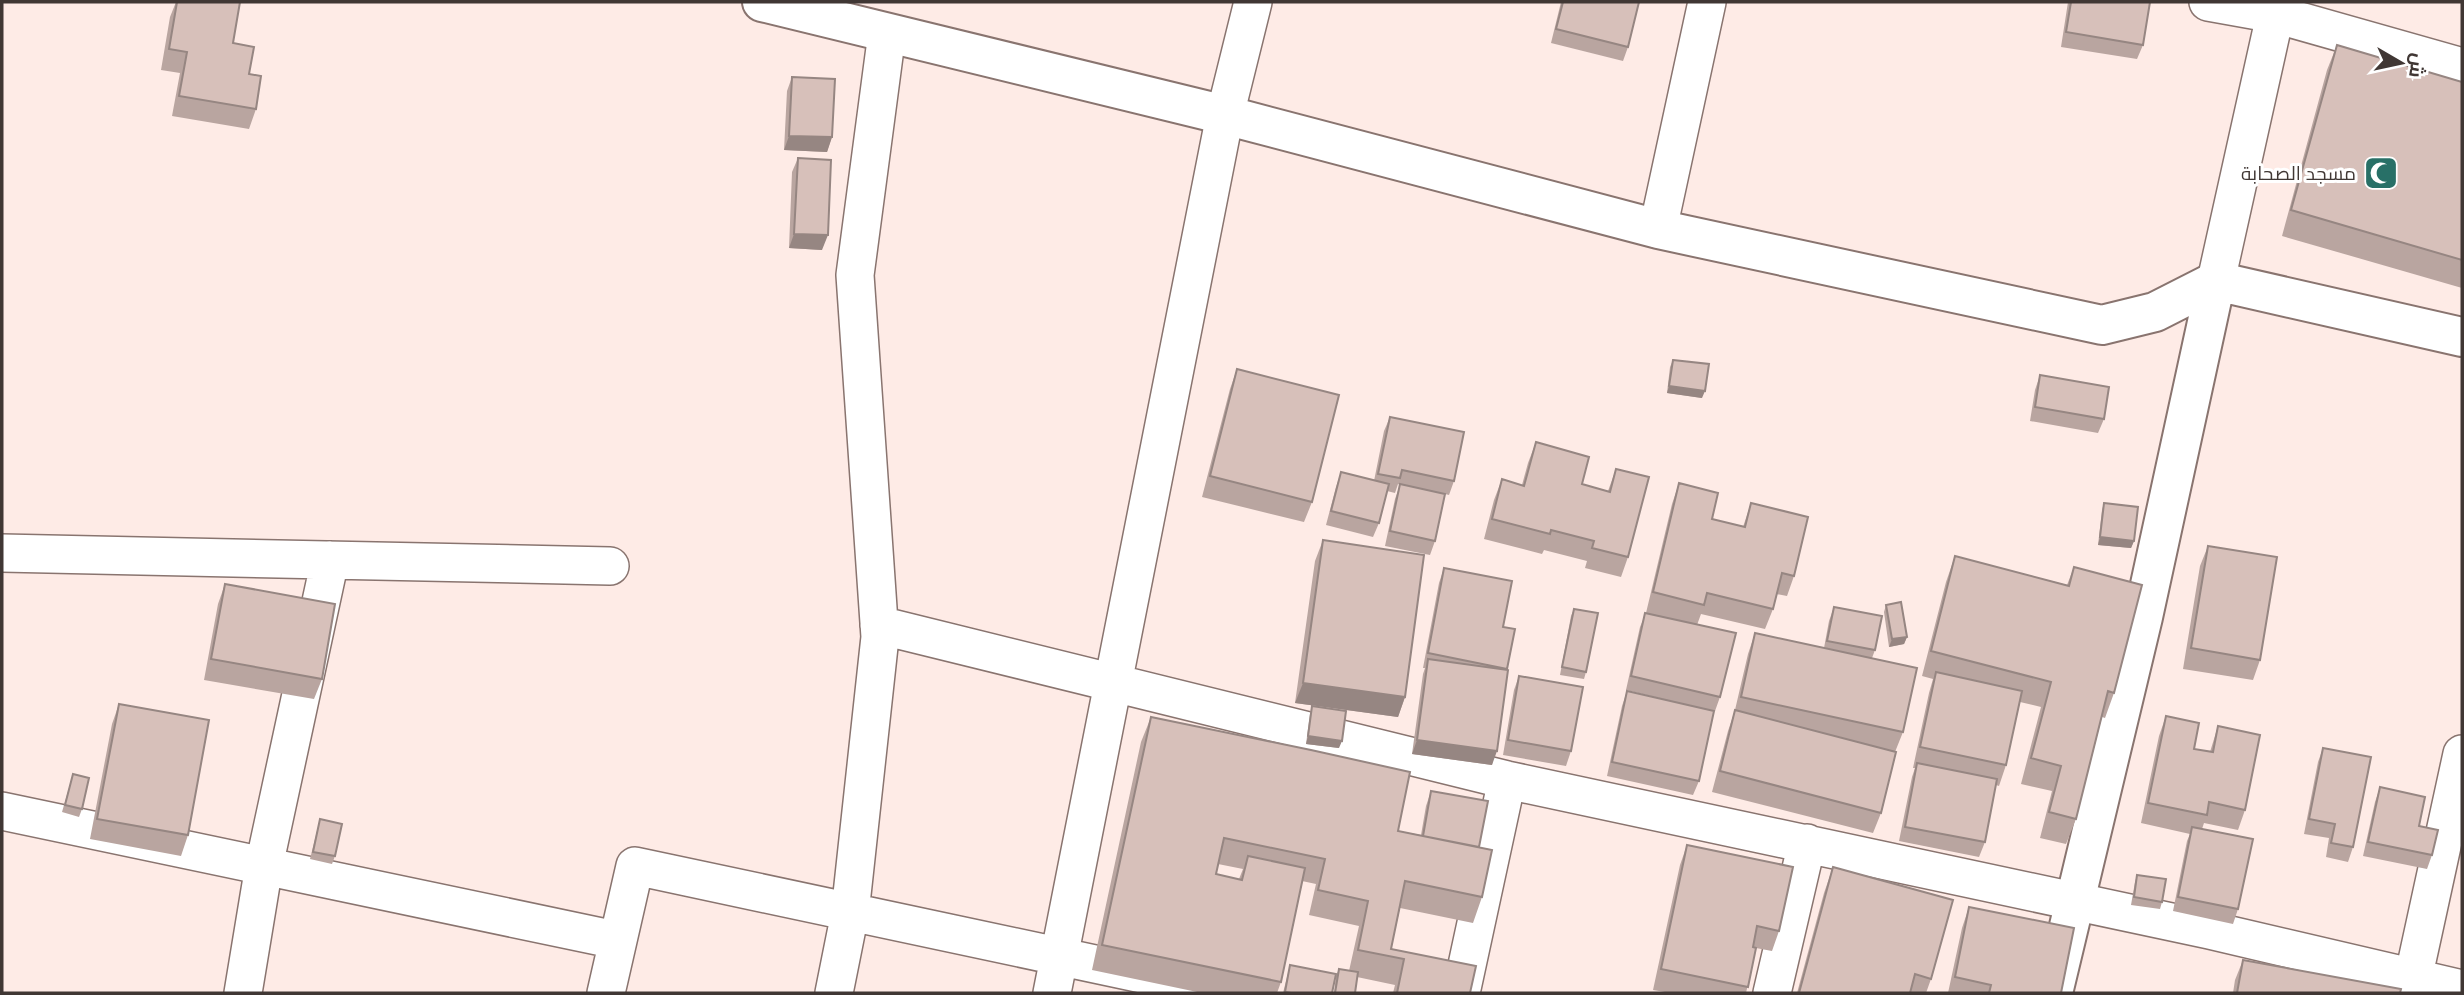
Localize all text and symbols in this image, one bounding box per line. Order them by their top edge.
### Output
north arrow [2366,28,2436,98]
text: ش [2404,52,2432,80]
mosque icon: مسجد الصحابة [2362,154,2400,192]
place label: مسجد الصحابة [2241,161,2356,185]

